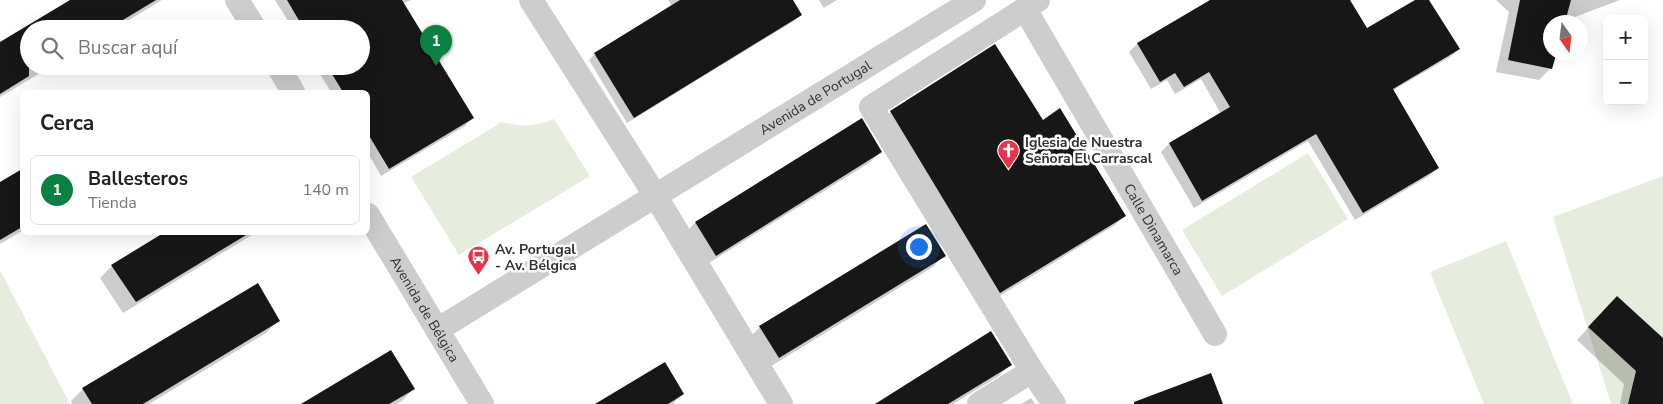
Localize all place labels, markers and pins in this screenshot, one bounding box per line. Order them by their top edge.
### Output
pin: 1 [420,25,452,66]
place label: Iglesia de Nuestra Señora El Carrascal [1025,133,1153,168]
church icon: Iglesia de Nuestra Señora El Carrascal [997,138,1021,169]
place label: Av. Portugal - Av. Bélgica [495,240,577,275]
bus stop icon: Av. Portugal - Av. Bélgica [467,245,491,276]

